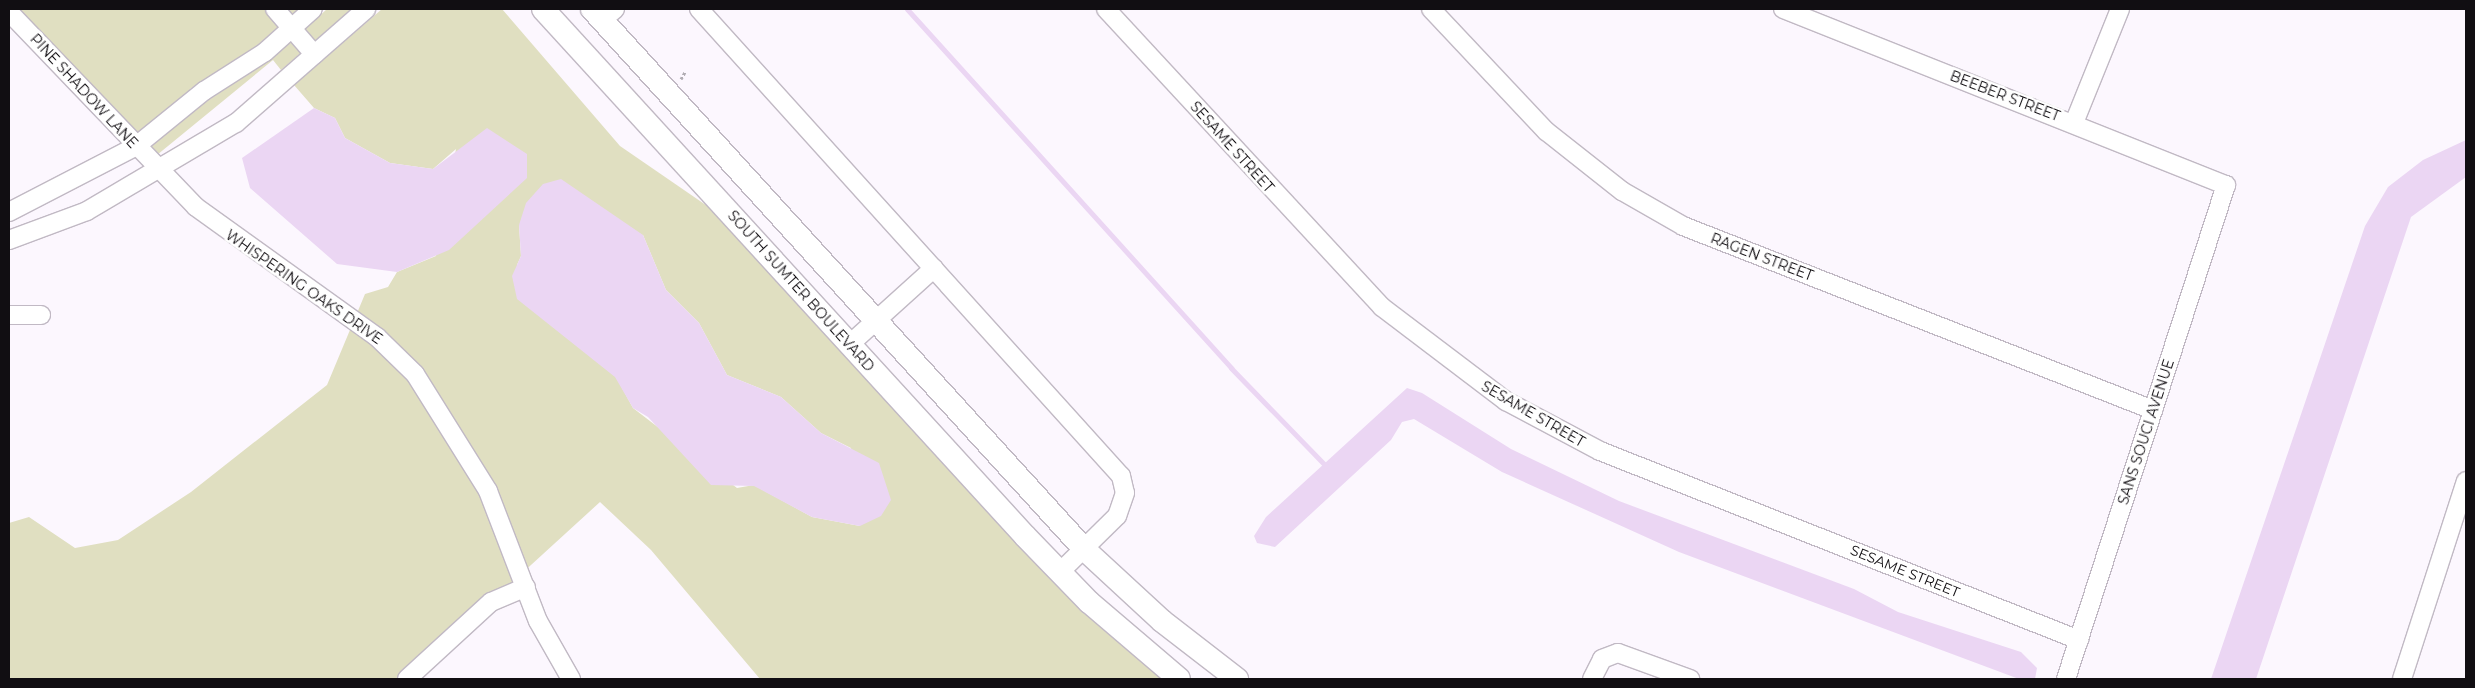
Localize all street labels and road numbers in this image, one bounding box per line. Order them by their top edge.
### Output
street label: PINE SHADOW LANE [27,30,141,152]
street label: BEEBER STREET [1948,67,2062,125]
street label: SESAME STREET [1187,98,1277,196]
street label: SOUTH SUMTER BOULEVARD [724,207,878,375]
street label: WHISPERING OAKS DRIVE [222,226,386,348]
street label: RAGEN STREET [1708,230,1816,284]
street label: SANS SOUCI AVENUE [2115,357,2177,507]
street label: SESAME STREET [1478,378,1588,450]
street label: SESAME STREET [1848,541,1962,601]

